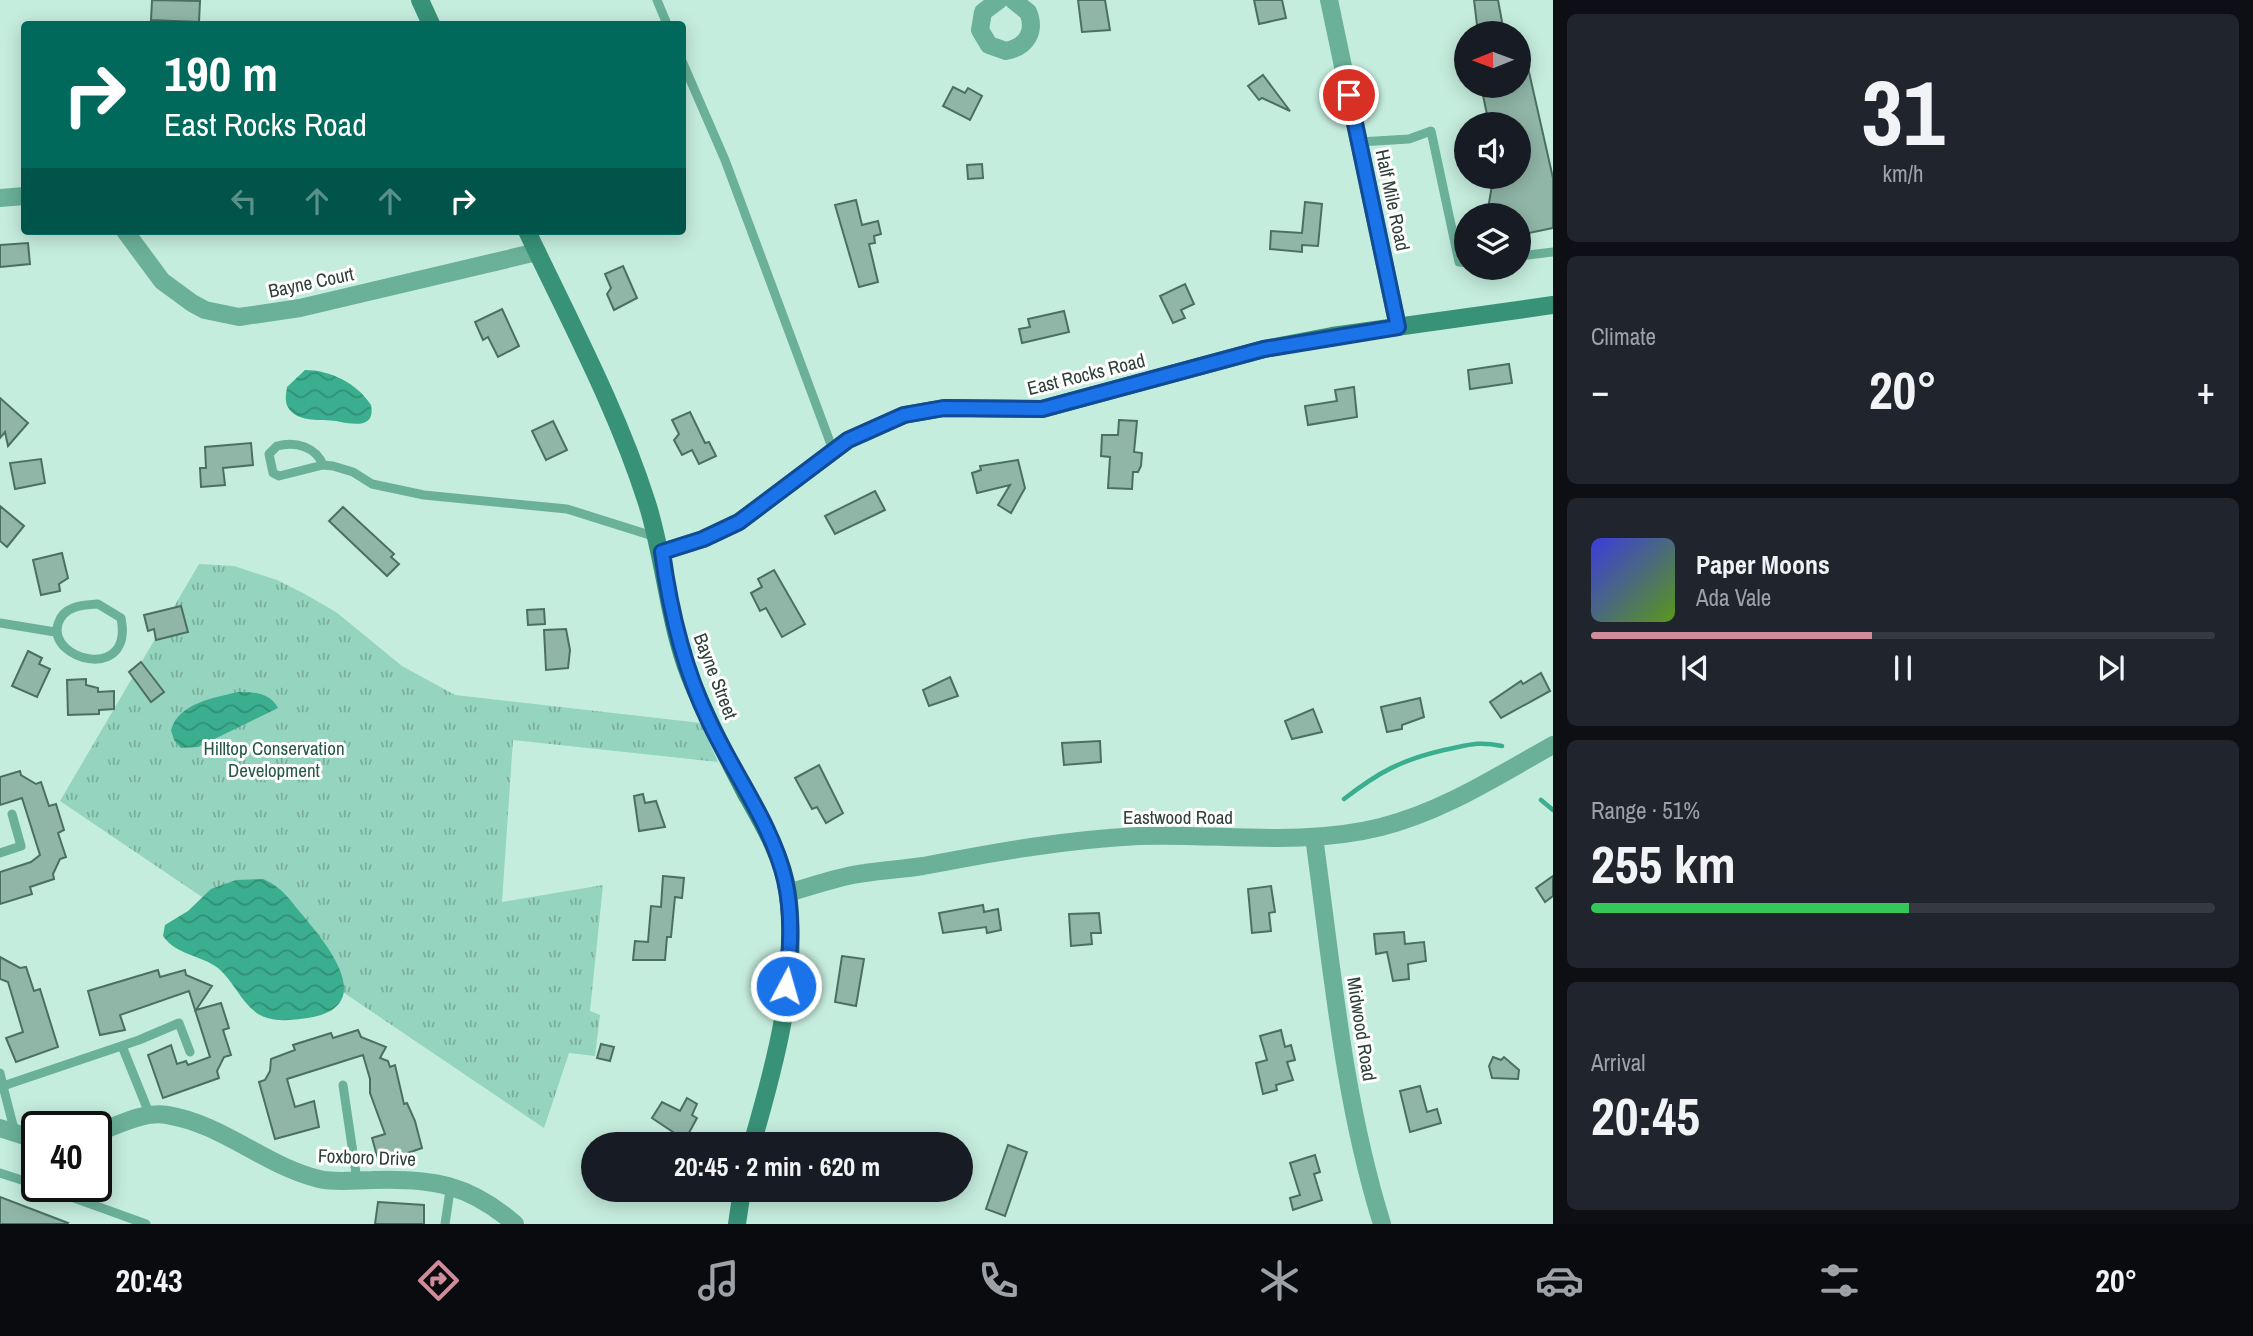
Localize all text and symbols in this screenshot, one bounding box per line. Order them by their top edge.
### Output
north arrow [1454,21,1531,98]
map controls [1454,21,1531,280]
text: 190 m [164,40,278,106]
icon: right [49,49,140,140]
text: 31 [1862,51,1945,173]
pin [1319,65,1379,125]
icon: arrive [1330,76,1368,114]
text: East Rocks Road [164,103,367,146]
button: sound [1454,112,1531,189]
street label: Half Mile Road [1370,147,1416,253]
text: km/h [1883,158,1923,189]
icon: left [225,182,263,220]
icon: ahead [298,182,336,220]
icon: ahead [371,182,409,220]
icon: right [444,182,482,220]
button: layers [1454,203,1531,280]
street label: Bayne Court [266,260,357,304]
text: Climate [1591,321,1656,352]
street label: East Rocks Road [1024,347,1148,401]
text: 20° [1869,355,1937,425]
text: − [1591,365,1609,416]
text: + [2197,365,2215,416]
text: Paper Moons [1696,547,1830,582]
text: Ada Vale [1696,582,1771,613]
street label: Bayne Street [688,629,745,723]
icon: previous [1676,649,1714,687]
icon: pause [1884,649,1922,687]
icon: next [2092,649,2130,687]
park label: Hilltop Conservation Development [203,735,345,783]
text: Range · 51% [1591,795,1700,826]
street label: Eastwood Road [1123,804,1233,830]
text: 255 km [1591,829,1736,899]
position arrow [749,949,823,1023]
street label: Midwood Road [1341,975,1383,1083]
text: Arrival [1591,1047,1646,1078]
text: 20:45 [1591,1081,1700,1151]
speed limit sign: 40 [21,1111,112,1202]
street label: Foxboro Drive [318,1142,416,1172]
text: 20:45 · 2 min · 620 m [674,1149,880,1184]
icon: directions [414,1256,463,1305]
icon: music [694,1256,743,1305]
icon: phone [974,1256,1023,1305]
icon: climate [1255,1256,1304,1305]
icon: car [1535,1256,1584,1305]
icon: filters [1815,1256,1864,1305]
text: 20:43 [116,1259,183,1302]
text: 20° [2095,1259,2137,1302]

